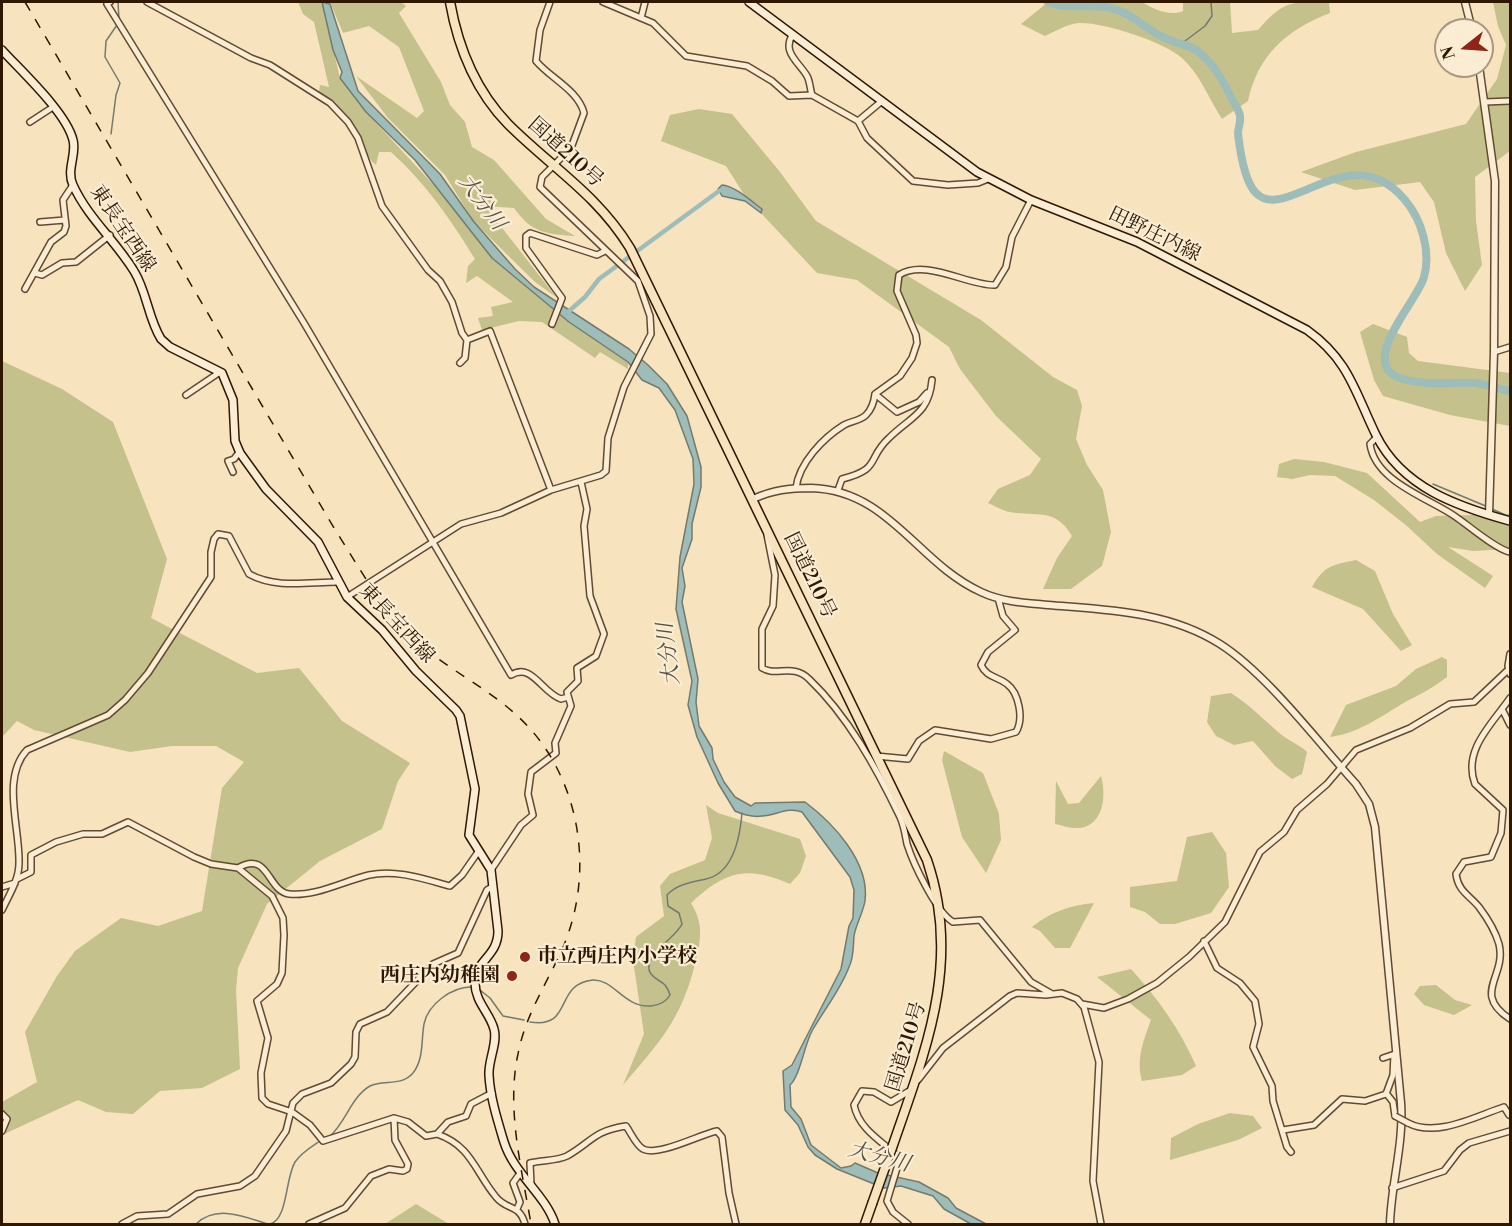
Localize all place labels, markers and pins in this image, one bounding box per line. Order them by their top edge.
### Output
place label: 市立西庄内小学校 [537,945,697,969]
marker: 市立西庄内小学校 [518,950,532,964]
place label: 西庄内幼稚園 [380,964,500,988]
marker: 西庄内幼稚園 [505,969,519,983]

